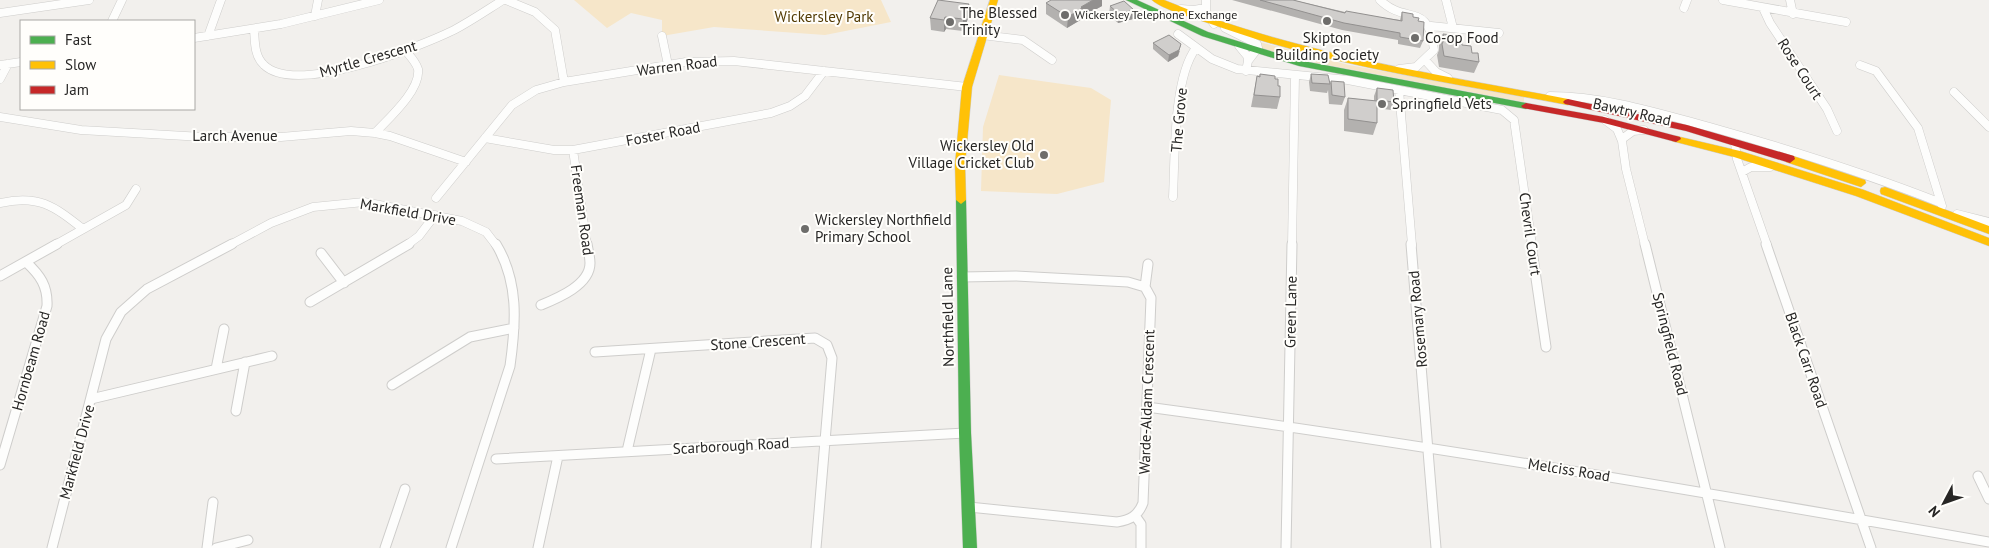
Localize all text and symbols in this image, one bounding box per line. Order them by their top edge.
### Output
place label: The Blessed Trinity [960,3,1037,39]
park label: Wickersley Park [775,7,874,26]
place label: Wickersley Telephone Exchange [1075,7,1237,22]
marker: Wickersley Telephone Exchange [1059,9,1071,21]
marker: Skipton Building Society [1321,15,1333,27]
marker: The Blessed Trinity [944,16,956,28]
legend [20,20,195,110]
place label: Skipton Building Society [1275,28,1379,64]
place label: Co-op Food [1425,28,1499,47]
text: Fast [65,30,92,49]
marker: Co-op Food [1409,32,1421,44]
street label: Rose Court [1774,35,1827,103]
street label: Myrtle Crescent [317,36,419,81]
street label: Warren Road [636,51,718,80]
text: Slow [65,55,96,74]
text: Jam [64,80,89,99]
street label: The Grove [1166,87,1191,153]
street label: Bawtry Road [1591,93,1673,130]
place label: Springfield Vets [1392,94,1492,113]
marker: Springfield Vets [1376,98,1388,110]
street label: Foster Road [624,117,702,150]
street label: Larch Avenue [192,126,278,145]
place label: Wickersley Old Village Cricket Club [908,136,1034,172]
marker: Wickersley Old Village Cricket Club [1038,149,1050,161]
street label: Freeman Road [567,163,598,257]
street label: Chevril Court [1515,191,1546,277]
street label: Markfield Drive [358,194,458,229]
place label: Wickersley Northfield Primary School [815,210,952,246]
marker: Wickersley Northfield Primary School [799,223,811,235]
street label: Northfield Lane [937,267,958,367]
street label: Rosemary Road [1404,270,1431,368]
street label: Green Lane [1280,276,1301,348]
street label: Springfield Road [1649,290,1692,397]
street label: Hornbeam Road [7,309,54,413]
street label: Black Carr Road [1781,310,1832,410]
street label: Stone Crescent [710,329,806,354]
street label: Warde-Aldam Crescent [1134,329,1159,475]
street label: Markfield Drive [55,402,98,501]
street label: Scarborough Road [672,433,790,458]
street label: Melciss Road [1527,454,1612,485]
north arrow [1919,478,1969,528]
text: N [1924,502,1944,521]

